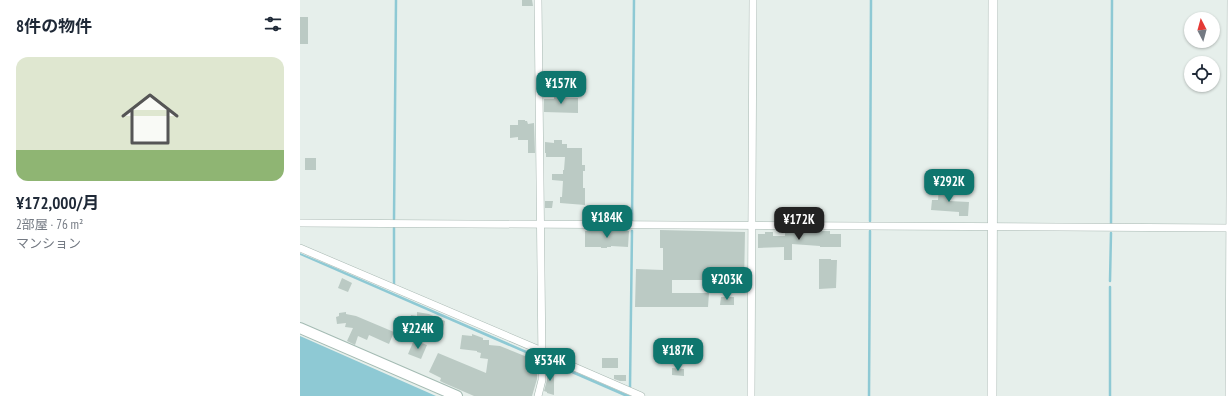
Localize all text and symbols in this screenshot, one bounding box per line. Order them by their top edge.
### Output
north arrow [1184,12,1220,48]
map controls [1184,12,1220,92]
icon: filters [262,13,284,35]
text: 8件の物件 [16,15,92,37]
button: locate [1184,56,1220,92]
pin: ¥157K [533,71,589,105]
text: ¥157K [545,75,577,92]
icon: home [114,83,186,155]
pin: ¥292K [921,169,977,203]
text: ¥292K [933,173,965,190]
text: ¥172,000/月 [16,192,100,214]
pin: ¥184K [579,205,635,239]
pin: ¥172K [771,207,827,241]
text: ¥184K [591,209,623,226]
text: ¥172K [783,211,815,228]
text: 2部屋 · 76 m² [16,216,83,233]
text: マンション [16,235,81,252]
pin: ¥203K [699,267,755,301]
text: ¥203K [711,271,743,288]
pin: ¥224K [390,316,446,350]
text: ¥224K [402,320,434,337]
pin: ¥187K [650,338,706,372]
text: ¥187K [662,342,694,359]
pin: ¥534K [522,348,578,382]
text: ¥534K [534,352,566,369]

